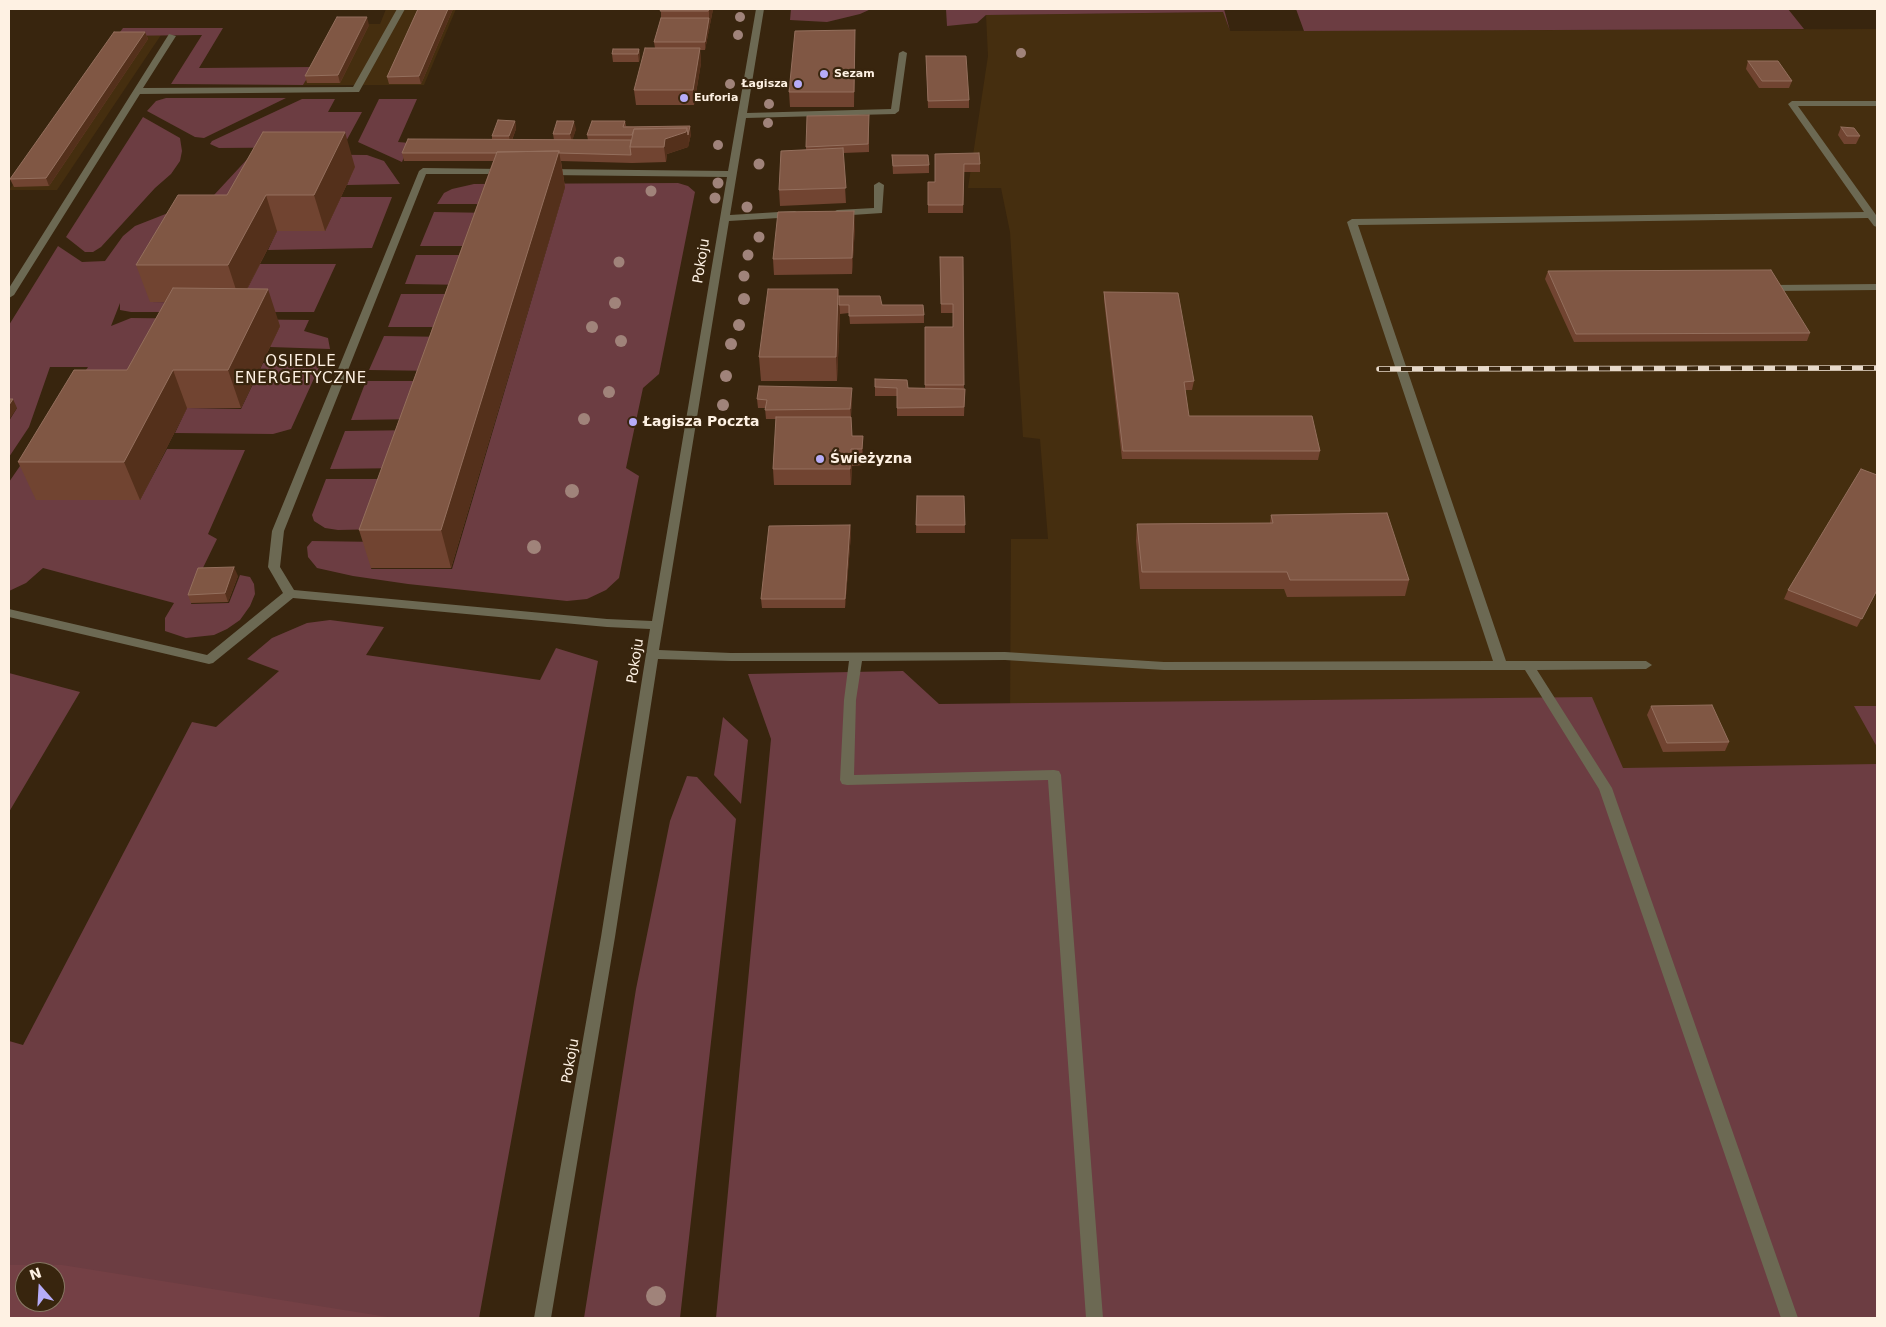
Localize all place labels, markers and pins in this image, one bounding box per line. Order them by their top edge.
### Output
place label: Sezam [834,67,875,81]
marker: Sezam [818,68,830,80]
place label: Łagisza [741,77,788,91]
marker: Łagisza [792,78,804,90]
place label: Euforia [694,91,738,105]
marker: Euforia [678,92,690,104]
place label: Łagisza Poczta [643,414,760,430]
marker: Łagisza Poczta [627,416,639,428]
place label: Świeżyzna [830,451,912,467]
marker: Świeżyzna [814,453,826,465]

